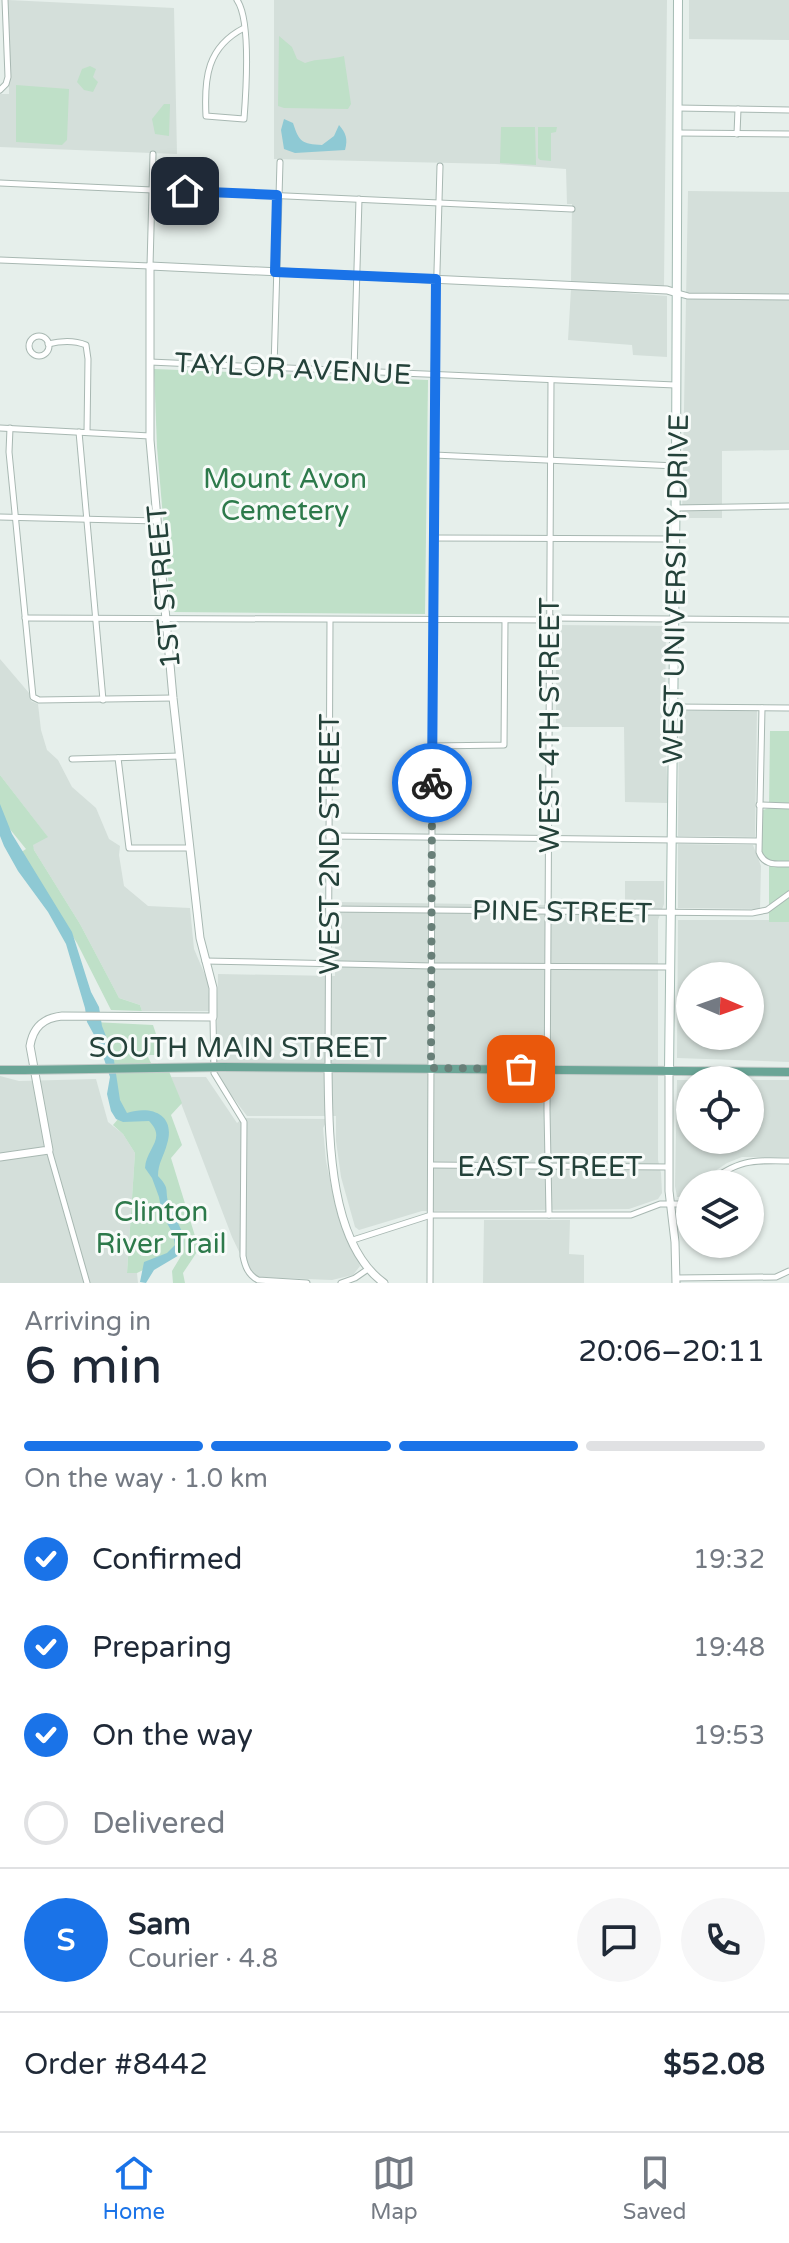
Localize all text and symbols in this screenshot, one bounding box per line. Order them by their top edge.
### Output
pin [151,157,219,225]
icon: home [163,169,207,213]
street label: TAYLOR AVENUE [174,346,412,392]
street label: WEST UNIVERSITY DRIVE [656,413,696,765]
park label: Mount Avon Cemetery [203,462,367,528]
street label: 1ST STREET [140,504,188,670]
street label: WEST 4TH STREET [533,597,567,853]
street label: WEST 2ND STREET [313,713,347,975]
courier [392,743,472,823]
icon: bike [410,761,454,805]
street label: PINE STREET [471,893,652,931]
north arrow [676,962,764,1050]
map controls [676,962,764,1258]
street label: SOUTH MAIN STREET [89,1031,387,1065]
pin [487,1035,555,1103]
icon: bag [499,1047,543,1091]
button: locate [676,1066,764,1154]
street label: EAST STREET [457,1150,643,1184]
button: layers [676,1170,764,1258]
park label: Clinton River Trail [95,1195,227,1261]
text: Arriving in [24,1306,151,1337]
text: 20:06–20:11 [578,1333,765,1370]
text: 6 min [24,1335,163,1398]
text: On the way · 1.0 km [24,1463,268,1494]
icon: check [24,1537,68,1581]
text: Confirmed [92,1541,243,1578]
text: 19:32 [693,1544,765,1575]
icon: check [24,1625,68,1669]
text: Preparing [92,1629,232,1666]
text: 19:48 [693,1632,765,1663]
icon: check [24,1713,68,1757]
text: On the way [92,1717,253,1754]
text: 19:53 [693,1720,765,1751]
text: Delivered [92,1805,226,1842]
button: chat [577,1898,661,1982]
button: phone [681,1898,765,1982]
text: Sam [128,1906,191,1943]
text: S [57,1922,75,1959]
text: Courier · 4.8 [128,1943,278,1974]
text: Order #8442 [24,2046,208,2083]
text: $52.08 [663,2046,765,2083]
tab: Home [103,2151,165,2225]
tab: Map [370,2151,418,2225]
tab: Saved [623,2151,686,2225]

